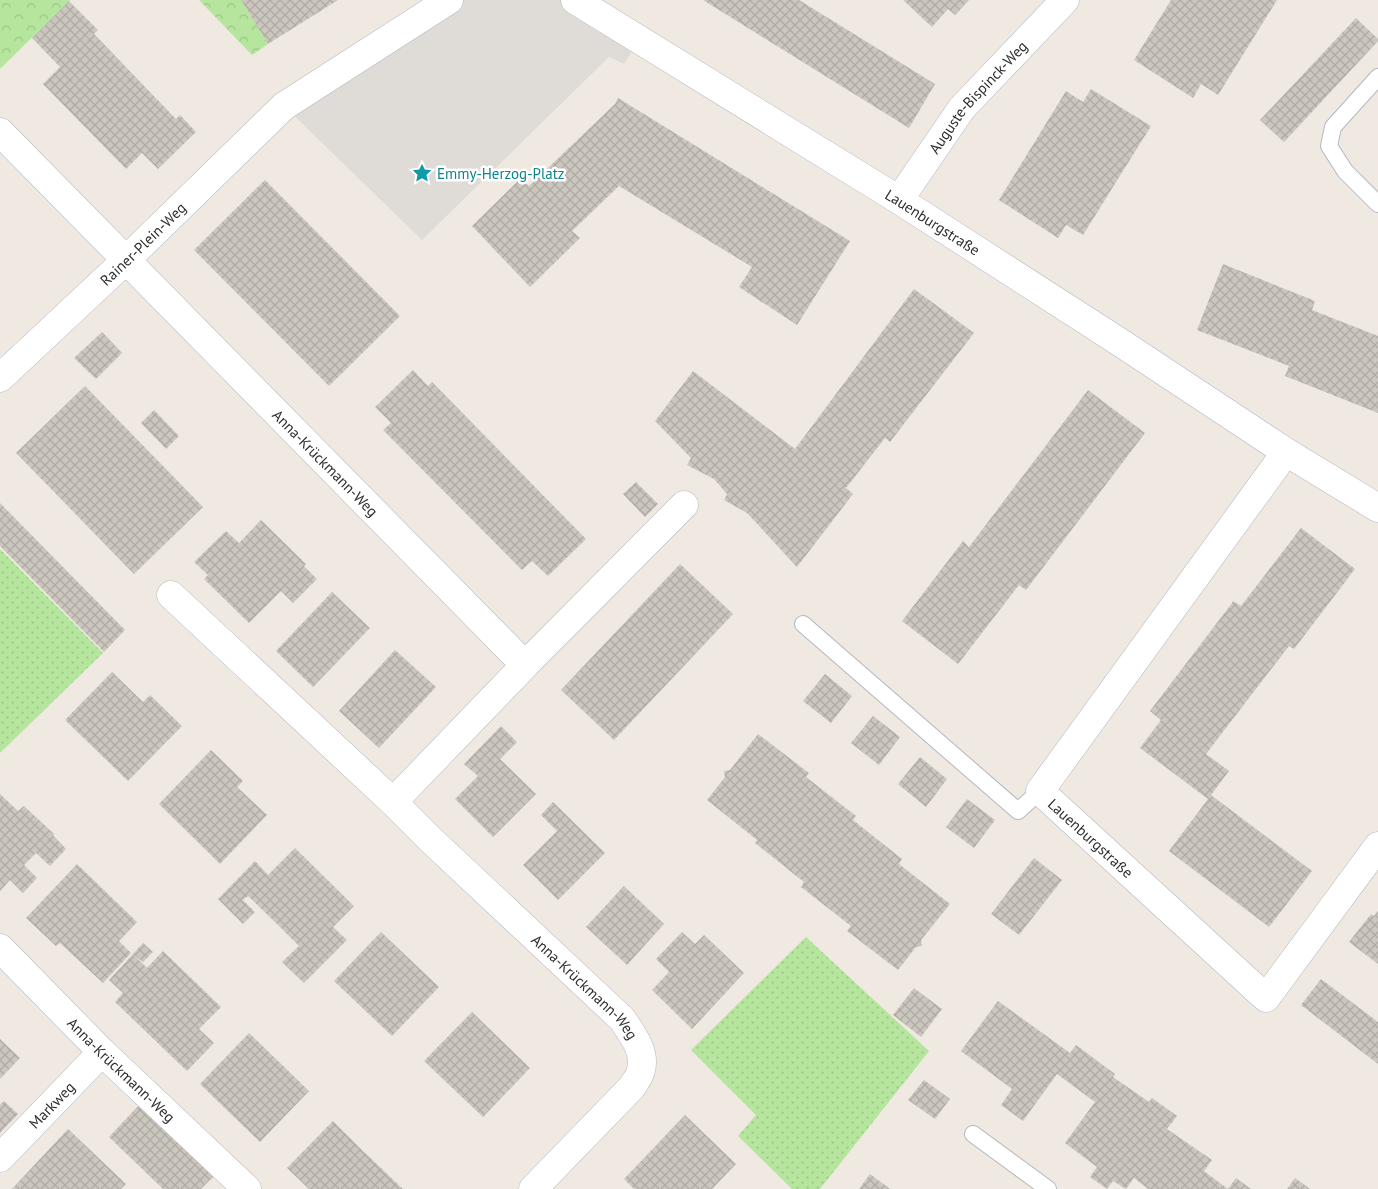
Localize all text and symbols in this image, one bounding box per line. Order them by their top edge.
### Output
street label: Auguste-Bispinck-Weg [924,36,1031,157]
place icon: Emmy-Herzog-Platz [411,162,433,184]
place label: Emmy-Herzog-Platz [437,164,565,183]
street label: Lauenburgstraße [882,184,984,259]
street label: Rainer-Plein-Weg [96,198,189,289]
street label: Anna-Krückmann-Weg [269,405,382,520]
street label: Lauenburgstraße [1044,794,1137,881]
street label: Anna-Krückmann-Weg [528,930,642,1043]
street label: Anna-Krückmann-Weg [64,1013,180,1126]
street label: Markweg [24,1077,78,1132]

